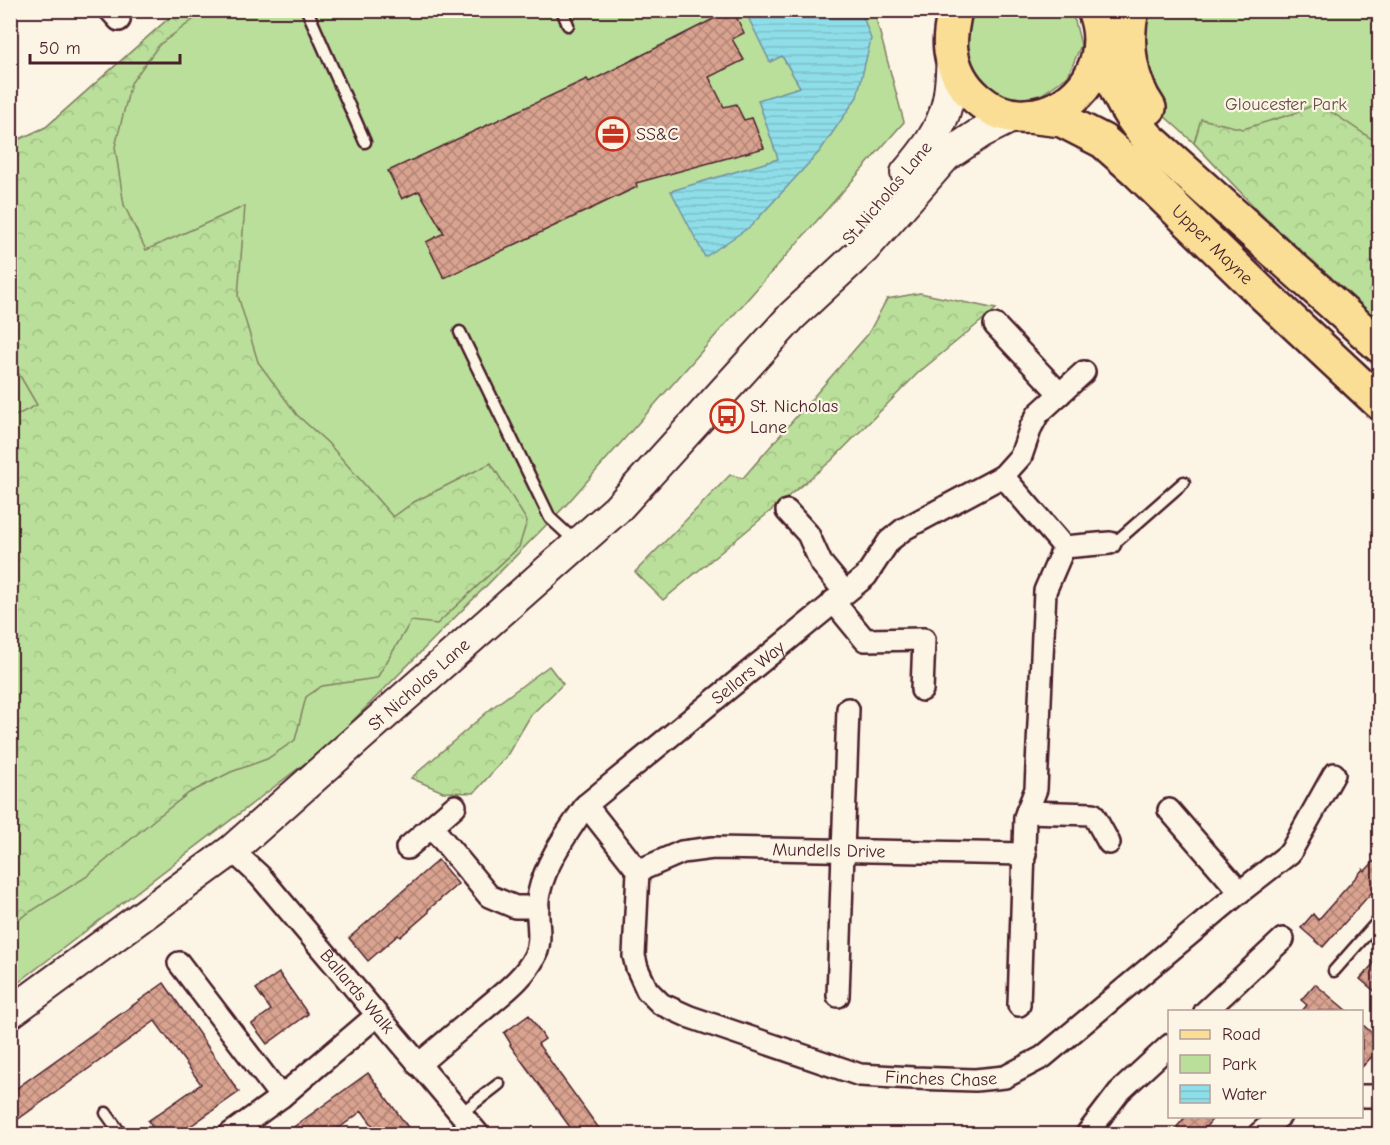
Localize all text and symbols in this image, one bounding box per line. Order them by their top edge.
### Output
scale bar [30,27,180,65]
text: 50 m [39,38,81,59]
park label: Gloucester Park [1225,94,1347,115]
office icon: SS&C [595,116,631,152]
place label: SS&C [636,124,679,145]
street label: St Nicholas Lane [838,137,937,249]
street label: Upper Mayne [1167,201,1257,289]
place label: St. Nicholas Lane [750,396,838,438]
bus stop icon: St. Nicholas Lane [709,398,745,434]
street label: St Nicholas Lane [364,634,474,735]
street label: Sellars Way [707,636,790,709]
street label: Mundells Drive [772,839,885,862]
street label: Ballards Walk [315,945,399,1038]
legend [1168,1010,1363,1118]
text: Road [1222,1024,1261,1045]
text: Park [1222,1054,1257,1075]
street label: Finches Chase [885,1066,998,1091]
text: Water [1222,1084,1267,1105]

